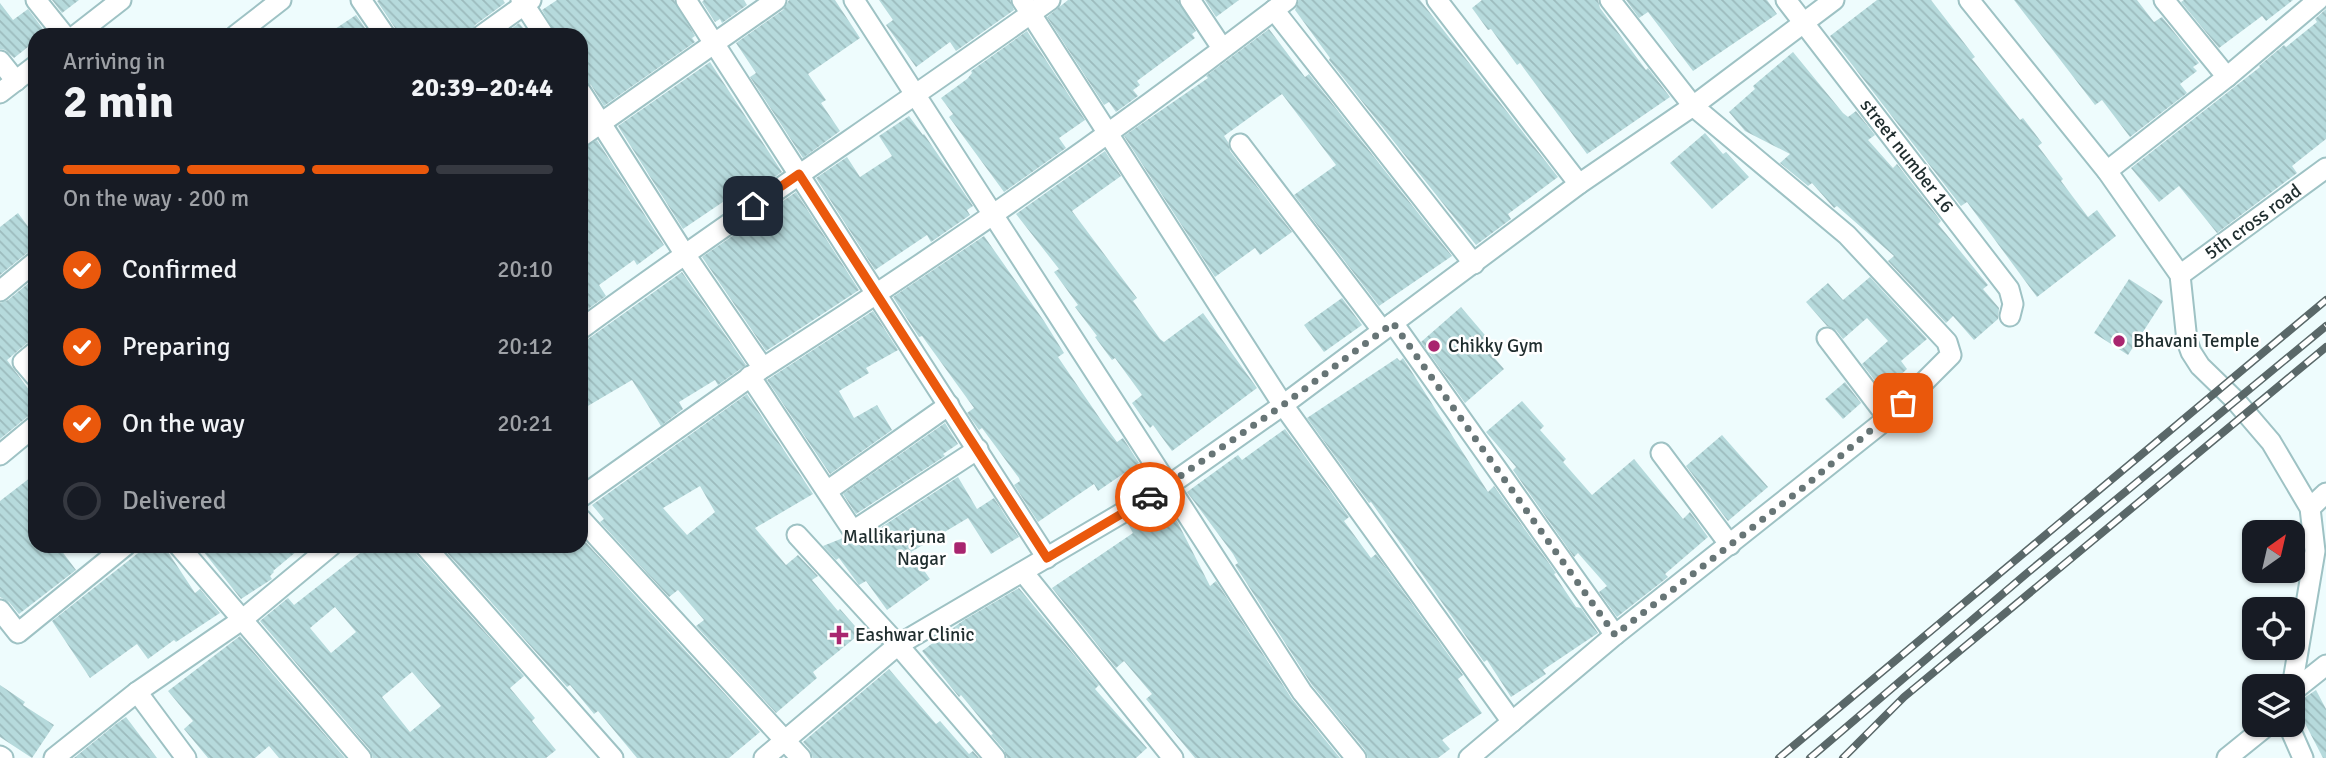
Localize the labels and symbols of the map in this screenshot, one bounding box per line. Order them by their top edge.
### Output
street label: street number 16 [1855,94,1959,218]
pin [723,176,783,236]
street label: 5th cross road [2200,179,2306,265]
place label: Bhavani Temple [2133,329,2260,353]
marker: Bhavani Temple [2111,333,2127,349]
place label: Chikky Gym [1448,334,1543,358]
marker: Chikky Gym [1426,338,1442,354]
pin [1873,373,1933,433]
courier [1115,462,1185,532]
north arrow [2242,520,2305,583]
place label: Mallikarjuna Nagar [843,525,946,571]
marker: Mallikarjuna Nagar [952,540,968,556]
place label: Eashwar Clinic [855,623,975,647]
marker: Eashwar Clinic [829,625,849,645]

